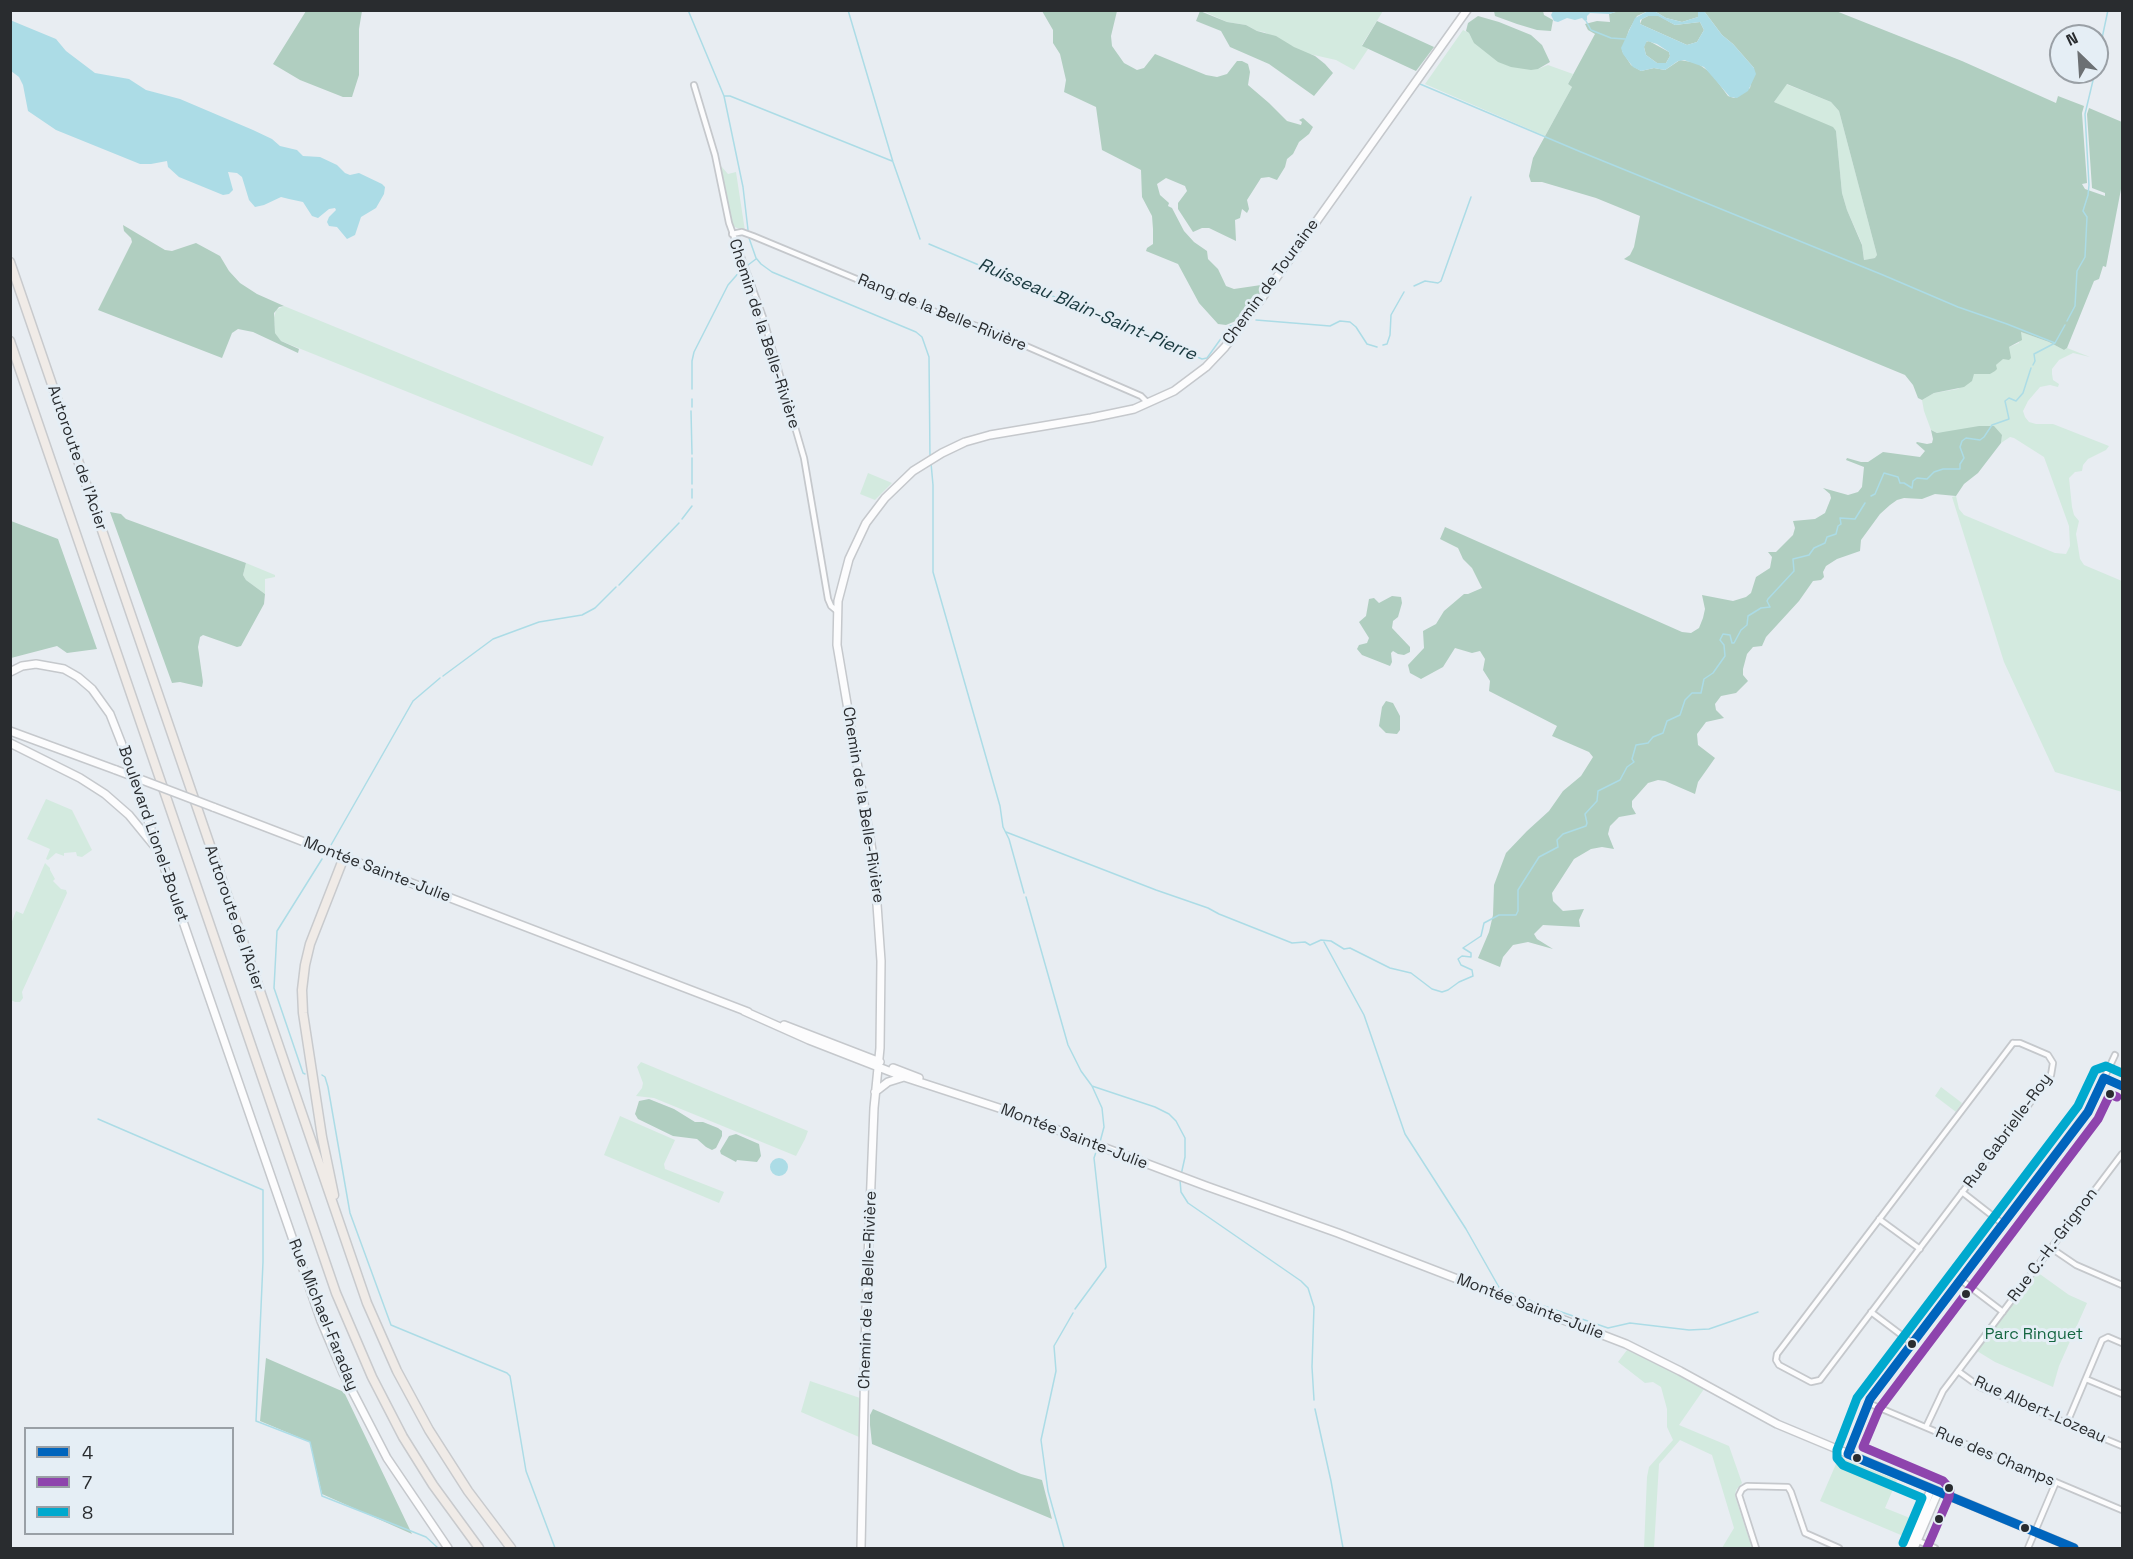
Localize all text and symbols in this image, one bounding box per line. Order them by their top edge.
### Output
north arrow [2049,24,2109,84]
text: N [2063,27,2081,51]
street label: Chemin de Touraine [1219,215,1323,349]
street label: Chemin de la Belle-Rivière [724,237,804,431]
water label: Ruisseau Blain-Saint-Pierre [975,254,1199,366]
street label: Rang de la Belle-Rivière [855,270,1029,356]
street label: Autoroute de l'Acier [43,383,111,533]
street label: Chemin de la Belle-Rivière [838,706,888,904]
street label: Boulevard Lionel-Boulet [114,744,192,924]
street label: Montée Sainte-Julie [301,833,453,907]
street label: Autoroute de l'Acier [200,843,268,993]
street label: Rue Gabrielle-Roy [1960,1070,2056,1192]
unlabelled marker [2104,1088,2116,1100]
street label: Montée Sainte-Julie [998,1100,1150,1174]
street label: Rue C.-H.-Grignon [2004,1184,2102,1306]
street label: Chemin de la Belle-Rivière [855,1191,881,1389]
street label: Rue Michael-Faraday [284,1236,362,1394]
street label: Montée Sainte-Julie [1454,1270,1606,1344]
unlabelled marker [1960,1288,1972,1300]
park label: Parc Ringuet [1985,1325,2083,1345]
unlabelled marker [1906,1338,1918,1350]
street label: Rue Albert-Lozeau [1971,1372,2109,1448]
street label: Rue des Champs [1933,1423,2057,1491]
legend [24,1427,234,1535]
text: 4 [82,1441,93,1464]
unlabelled marker [1851,1452,1863,1464]
text: 7 [82,1471,92,1494]
unlabelled marker [1943,1482,1955,1494]
text: 8 [82,1501,93,1524]
unlabelled marker [1933,1513,1945,1525]
unlabelled marker [2019,1522,2031,1534]

